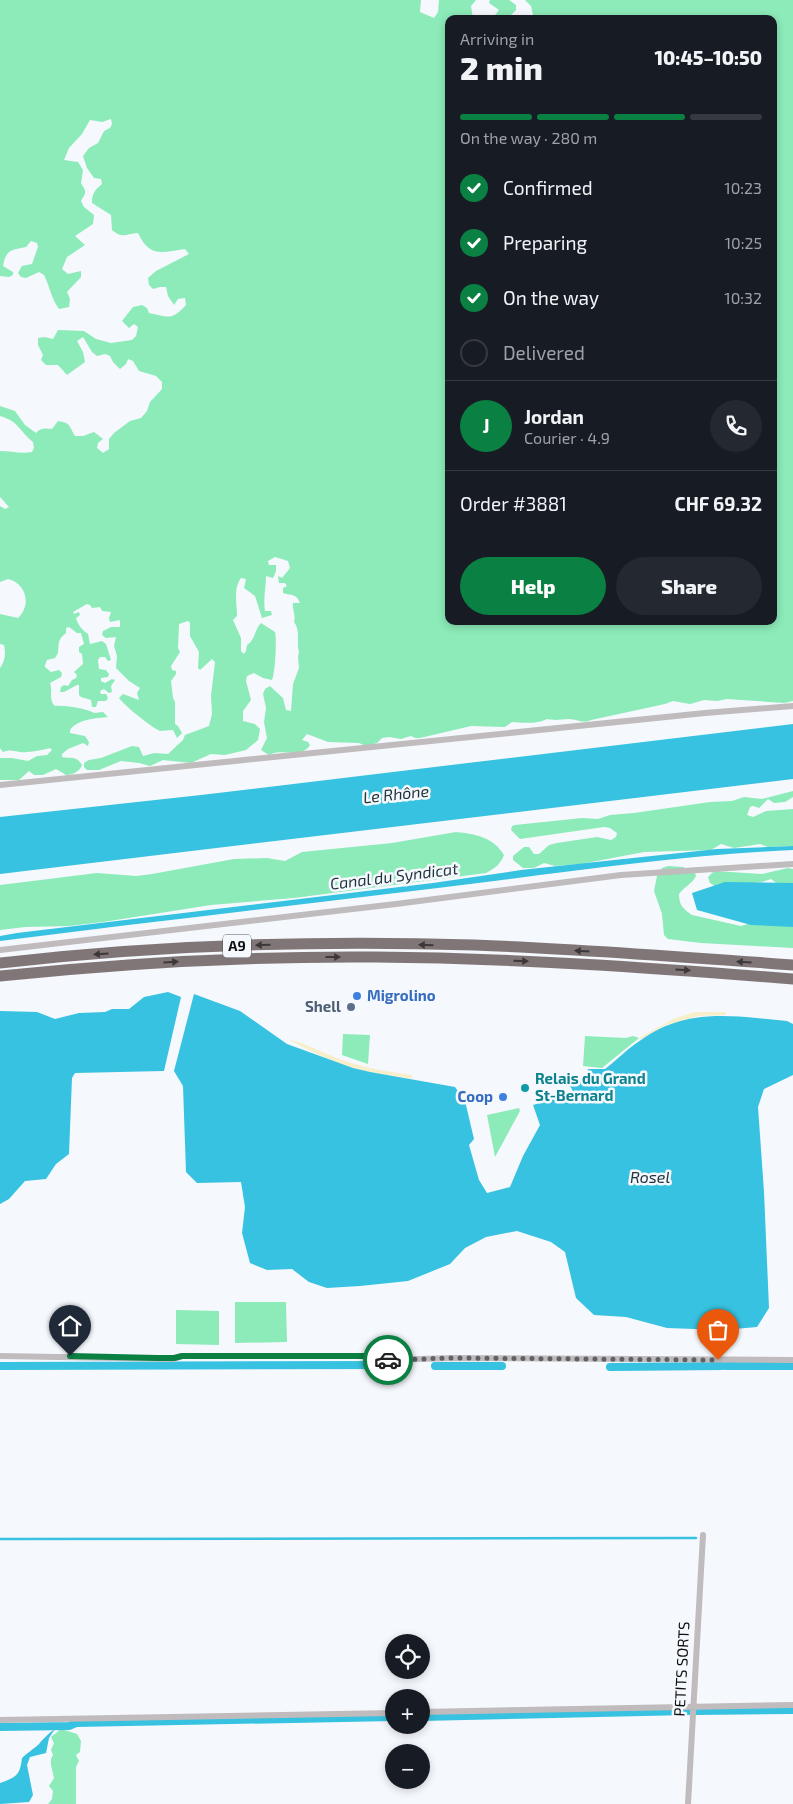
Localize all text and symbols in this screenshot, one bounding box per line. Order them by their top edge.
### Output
text: Arriving in [460,29,534,48]
text: 10:45–10:50 [654,46,762,69]
text: 2 min [460,48,543,86]
text: On the way · 280 m [460,128,597,147]
icon: check [460,174,488,202]
text: Confirmed [503,176,593,199]
text: 10:23 [724,178,762,197]
icon: check [460,229,488,257]
text: Preparing [503,231,587,254]
text: 10:25 [725,233,762,252]
icon: check [460,284,488,312]
text: On the way [503,286,599,309]
text: 10:32 [724,288,762,307]
text: Delivered [503,341,585,364]
button: phone [710,400,762,452]
text: Jordan [524,405,584,428]
text: J [482,414,490,437]
text: Courier · 4.9 [524,428,610,447]
text: Order #3881 [460,492,567,515]
text: CHF 69.32 [674,492,762,515]
button: Help [460,557,606,615]
button: Share [616,557,762,615]
water label: Le Rhône [362,781,430,806]
water label: Canal du Syndicat [329,858,460,894]
road number: A9 [223,934,251,958]
one-way arrow [418,940,434,948]
one-way arrow [255,941,271,949]
one-way arrow [574,946,590,954]
one-way arrow [93,950,109,958]
one-way arrow [325,953,341,961]
one-way arrow [513,957,529,965]
one-way arrow [736,957,752,965]
one-way arrow [163,958,179,966]
one-way arrow [675,967,691,975]
place label: Migrolino [367,986,436,1004]
marker: Migrolino [351,990,363,1002]
place label: Shell [305,997,341,1015]
marker: Shell [345,1001,357,1013]
place label: Relais du Grand St-Bernard [535,1069,646,1104]
marker: Relais du Grand St-Bernard [519,1082,531,1094]
place label: Coop [457,1087,493,1105]
marker: Coop [497,1091,509,1103]
water label: Rosel [630,1167,670,1186]
pin [49,1305,91,1356]
pin [697,1309,739,1360]
icon: home [56,1312,84,1340]
icon: bag [704,1316,732,1344]
courier [363,1335,413,1385]
icon: car [374,1346,402,1374]
street label: PETITS SORTS [670,1621,692,1717]
map controls [385,1634,430,1789]
button: locate [385,1634,430,1679]
button: + [385,1689,430,1734]
button: − [385,1744,430,1789]

